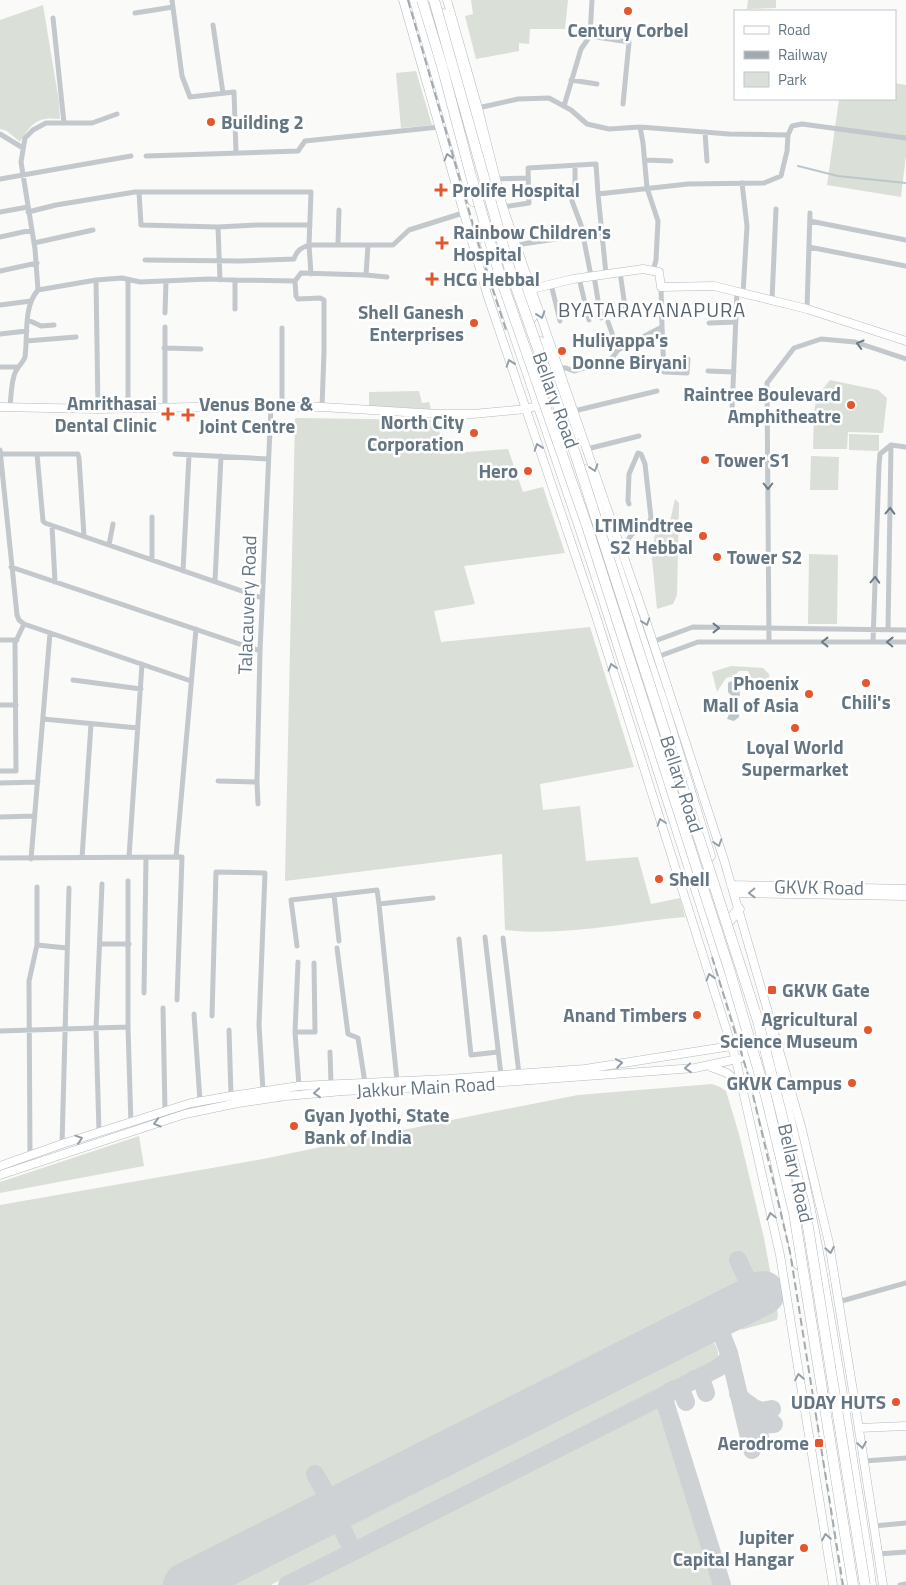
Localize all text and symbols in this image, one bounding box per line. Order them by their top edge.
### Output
marker: Century Corbel [622,5,634,17]
legend [734,10,896,100]
place label: Century Corbel [567,15,689,44]
text: Road [778,18,810,41]
text: Railway [778,43,828,66]
text: Park [778,68,807,91]
place label: Building 2 [221,107,304,136]
marker: Building 2 [205,116,217,128]
one-way arrow [443,153,453,162]
place label: Prolife Hospital [452,175,580,204]
marker: Prolife Hospital [434,183,448,197]
place label: Rainbow Children's Hospital [453,217,611,268]
marker: Rainbow Children's Hospital [435,236,449,250]
place label: HCG Hebbal [443,264,540,293]
marker: HCG Hebbal [425,272,439,286]
district label: BYATARAYANAPURA [558,294,746,325]
place label: Shell Ganesh Enterprises [358,297,464,348]
one-way arrow [535,310,545,319]
marker: Shell Ganesh Enterprises [468,317,480,329]
place label: Huliyappa's Donne Biryani [572,325,687,376]
one-way arrow [856,340,864,350]
marker: Huliyappa's Donne Biryani [556,345,568,357]
street label: Bellary Road [526,348,587,452]
one-way arrow [506,359,516,367]
place label: Raintree Boulevard Amphitheatre [683,379,841,430]
place label: Amrithasai Dental Clinic [55,388,157,439]
place label: Venus Bone & Joint Centre [199,389,314,440]
marker: Raintree Boulevard Amphitheatre [845,399,857,411]
marker: Amrithasai Dental Clinic [161,407,175,421]
place label: North City Corporation [367,407,464,458]
marker: Venus Bone & Joint Centre [181,408,195,422]
marker: North City Corporation [468,427,480,439]
one-way arrow [534,443,544,452]
place label: Tower S1 [715,445,790,474]
marker: Tower S1 [699,454,711,466]
place label: Hero [478,456,518,485]
one-way arrow [588,464,598,472]
marker: Hero [522,465,534,477]
one-way arrow [762,482,773,490]
one-way arrow [885,506,895,514]
place label: LTIMindtree S2 Hebbal [595,510,693,561]
marker: LTIMindtree S2 Hebbal [697,530,709,542]
street label: Talacauvery Road [230,535,263,675]
place label: Tower S2 [727,542,802,571]
marker: Tower S2 [711,551,723,563]
one-way arrow [869,576,880,584]
one-way arrow [640,618,650,626]
one-way arrow [712,622,720,633]
one-way arrow [820,637,828,647]
one-way arrow [885,637,893,647]
one-way arrow [608,664,618,672]
place label: Phoenix Mall of Asia [702,668,799,719]
marker: Chili's [860,677,872,689]
place label: Chili's [841,687,891,716]
marker: Phoenix Mall of Asia [803,688,815,700]
marker: Loyal World Supermarket [789,722,801,734]
street label: Bellary Road [653,731,712,836]
place label: Loyal World Supermarket [742,732,849,783]
one-way arrow [657,819,667,827]
one-way arrow [713,839,723,847]
place label: Shell [669,864,710,893]
street label: GKVK Road [774,871,864,902]
marker: Shell [653,873,665,885]
one-way arrow [748,888,756,898]
one-way arrow [705,974,715,982]
place label: GKVK Gate [782,975,870,1004]
marker: GKVK Gate [766,984,778,996]
place label: Anand Timbers [563,1000,687,1029]
place label: Agricultural Science Museum [720,1004,858,1055]
marker: Anand Timbers [691,1009,703,1021]
marker: Agricultural Science Museum [862,1024,874,1036]
one-way arrow [614,1059,623,1069]
one-way arrow [684,1063,692,1074]
street label: Jakkur Main Road [356,1068,496,1105]
place label: GKVK Campus [726,1068,842,1097]
marker: GKVK Campus [846,1077,858,1089]
one-way arrow [313,1088,321,1099]
place label: Gyan Jyothi, State Bank of India [304,1100,450,1151]
one-way arrow [154,1117,162,1127]
marker: Gyan Jyothi, State Bank of India [288,1120,300,1132]
street label: Bellary Road [771,1121,822,1225]
one-way arrow [75,1135,83,1145]
one-way arrow [767,1212,777,1221]
one-way arrow [824,1245,834,1254]
one-way arrow [794,1372,804,1381]
place label: UDAY HUTS [791,1387,886,1416]
marker: UDAY HUTS [890,1396,902,1408]
place label: Aerodrome [718,1428,809,1457]
marker: Aerodrome [813,1437,825,1449]
one-way arrow [856,1440,866,1449]
place label: Jupiter Capital Hangar [673,1522,794,1573]
one-way arrow [821,1532,831,1541]
marker: Jupiter Capital Hangar [798,1542,810,1554]

